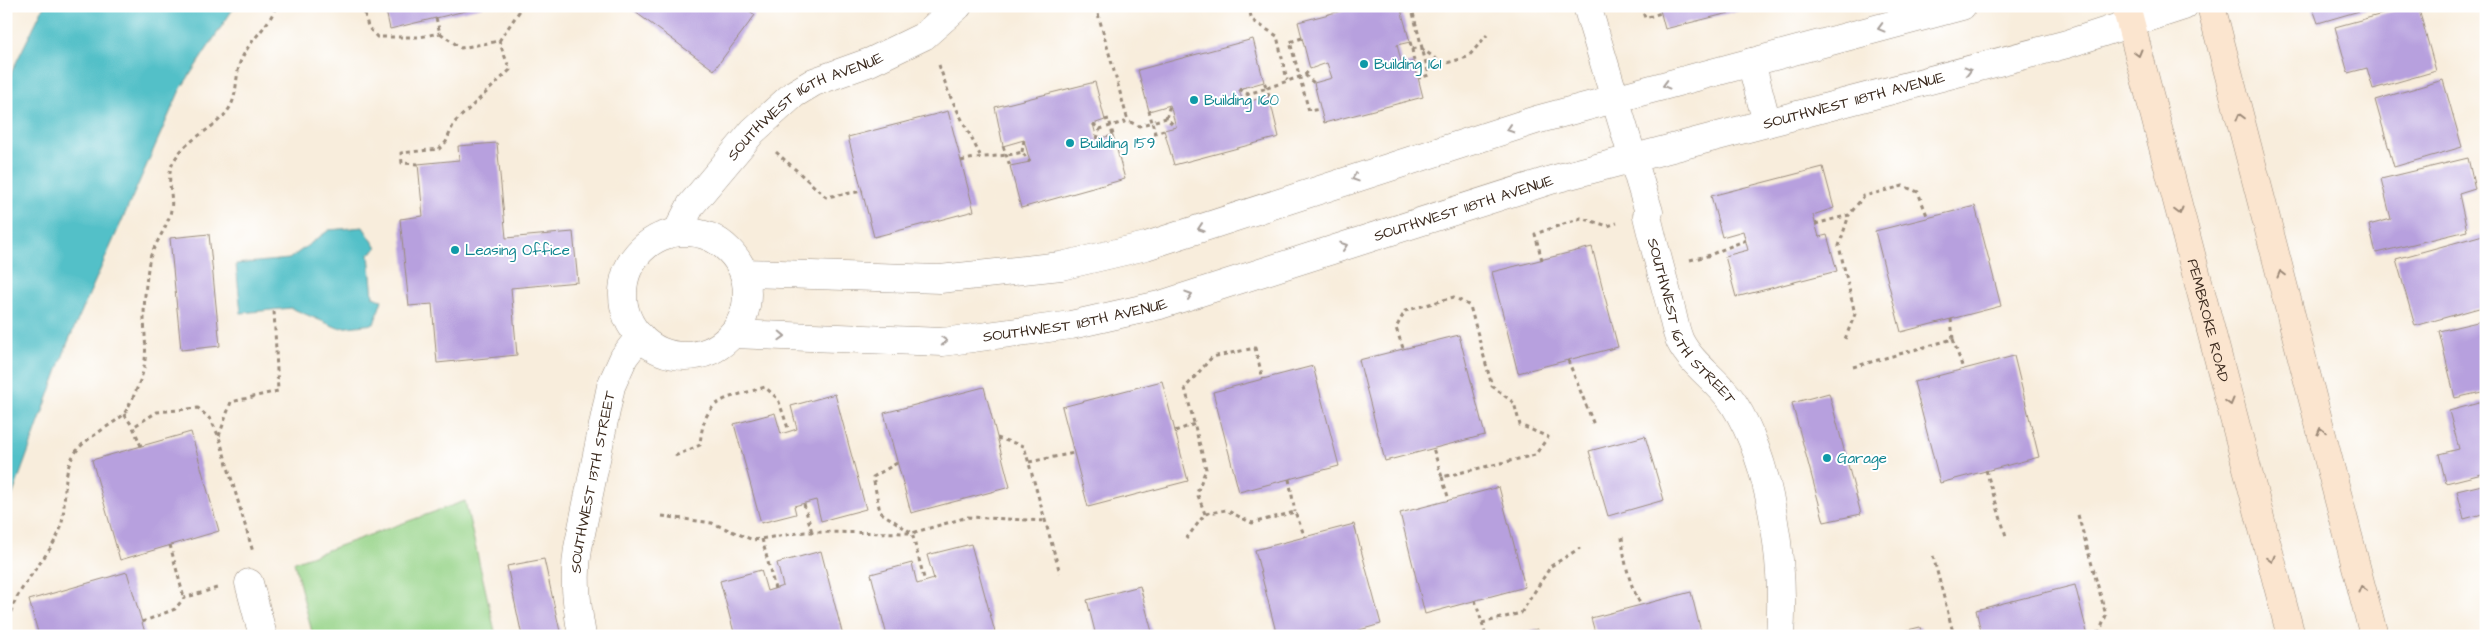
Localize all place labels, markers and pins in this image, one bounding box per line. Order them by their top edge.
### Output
place label: Building 161 [1374,54,1441,76]
marker: Building 161 [1358,58,1370,70]
place label: Building 160 [1204,90,1279,112]
marker: Building 160 [1188,94,1200,106]
place label: Building 159 [1080,133,1155,155]
marker: Building 159 [1064,137,1076,149]
place label: Leasing Office [465,240,570,262]
marker: Leasing Office [449,244,461,256]
place label: Garage [1837,448,1887,470]
marker: Garage [1821,452,1833,464]

